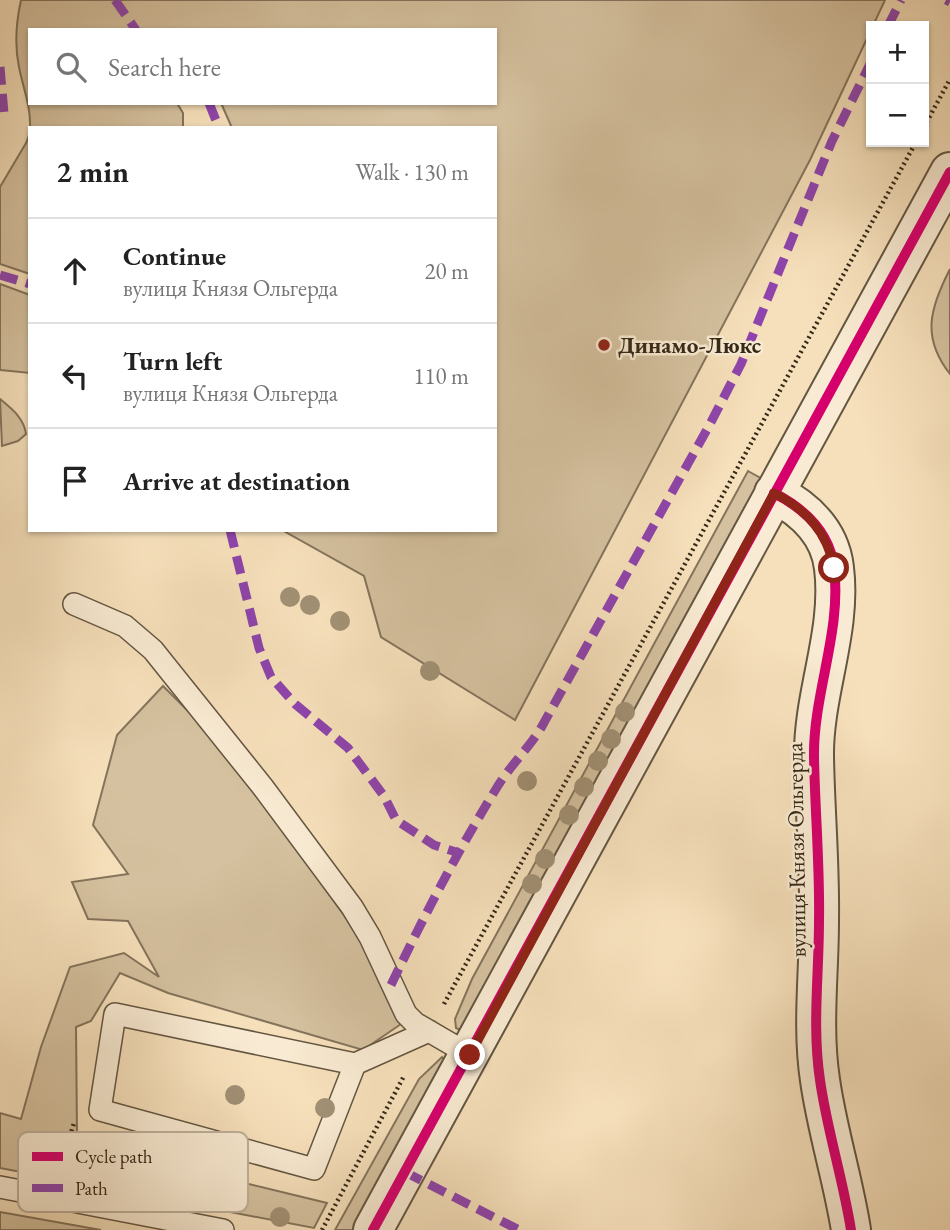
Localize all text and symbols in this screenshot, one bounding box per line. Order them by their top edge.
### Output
map controls [866,21,929,147]
button: + [866,21,929,84]
search box [28,28,497,105]
icon: search [52,48,90,86]
text: Search here [108,50,221,84]
button: − [866,84,929,147]
text: 2 min [56,152,129,191]
text: Walk · 130 m [355,157,469,187]
text: Continue [123,239,226,273]
icon: ahead [56,252,94,290]
text: 20 m [424,256,469,286]
text: вулиця Князя Ольгерда [123,273,338,303]
place label: Динамо-Люкс [618,330,762,360]
marker: Динамо-Люкс [596,337,612,353]
text: Turn left [123,344,222,378]
icon: left [56,357,94,395]
text: 110 m [413,361,469,391]
text: вулиця Князя Ольгерда [123,378,338,408]
icon: arrive [56,462,94,500]
text: Arrive at destination [123,464,350,498]
route start [818,552,849,583]
street label: вулиця Князя Ольгерда [779,741,813,958]
route end [454,1039,485,1070]
legend [18,1132,248,1212]
text: Cycle path [75,1144,153,1169]
text: Path [75,1176,108,1201]

